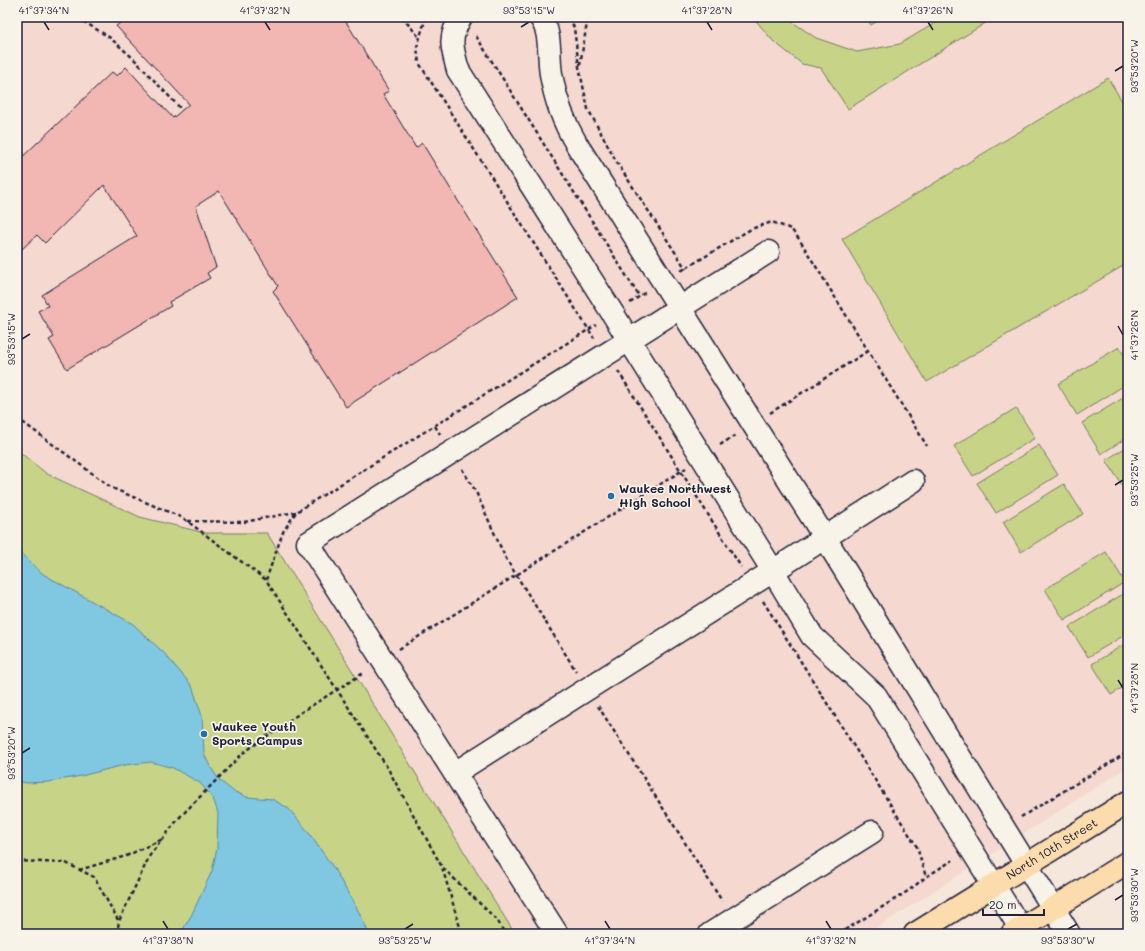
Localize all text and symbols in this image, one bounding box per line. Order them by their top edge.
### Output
text: 41°37'34"N [19,3,69,17]
text: 41°37'32"N [240,3,290,17]
text: 93°53'15"W [503,3,555,17]
text: 41°37'28"N [682,3,732,17]
text: 41°37'26"N [903,3,953,17]
text: 93°53'20"W [1127,39,1141,93]
text: 41°37'26"N [1127,310,1141,360]
text: 93°53'15"W [4,313,18,365]
text: 93°53'25"W [1127,453,1141,507]
place label: Waukee Northwest High School [619,480,731,510]
marker: Waukee Northwest High School [606,491,616,501]
text: 41°37'28"N [1127,663,1141,713]
place label: Waukee Youth Sports Campus [212,718,303,748]
text: 93°53'20"W [4,726,18,780]
marker: Waukee Youth Sports Campus [199,729,209,739]
street label: North 10th Street [1003,814,1100,883]
text: 93°53'30"W [1127,868,1141,922]
scale bar [983,891,1044,917]
text: 20 m [989,896,1017,912]
text: 41°37'38"N [143,933,193,947]
text: 93°53'25"W [378,933,432,947]
text: 41°37'34"N [585,933,635,947]
text: 41°37'32"N [806,933,856,947]
text: 93°53'30"W [1041,933,1095,947]

